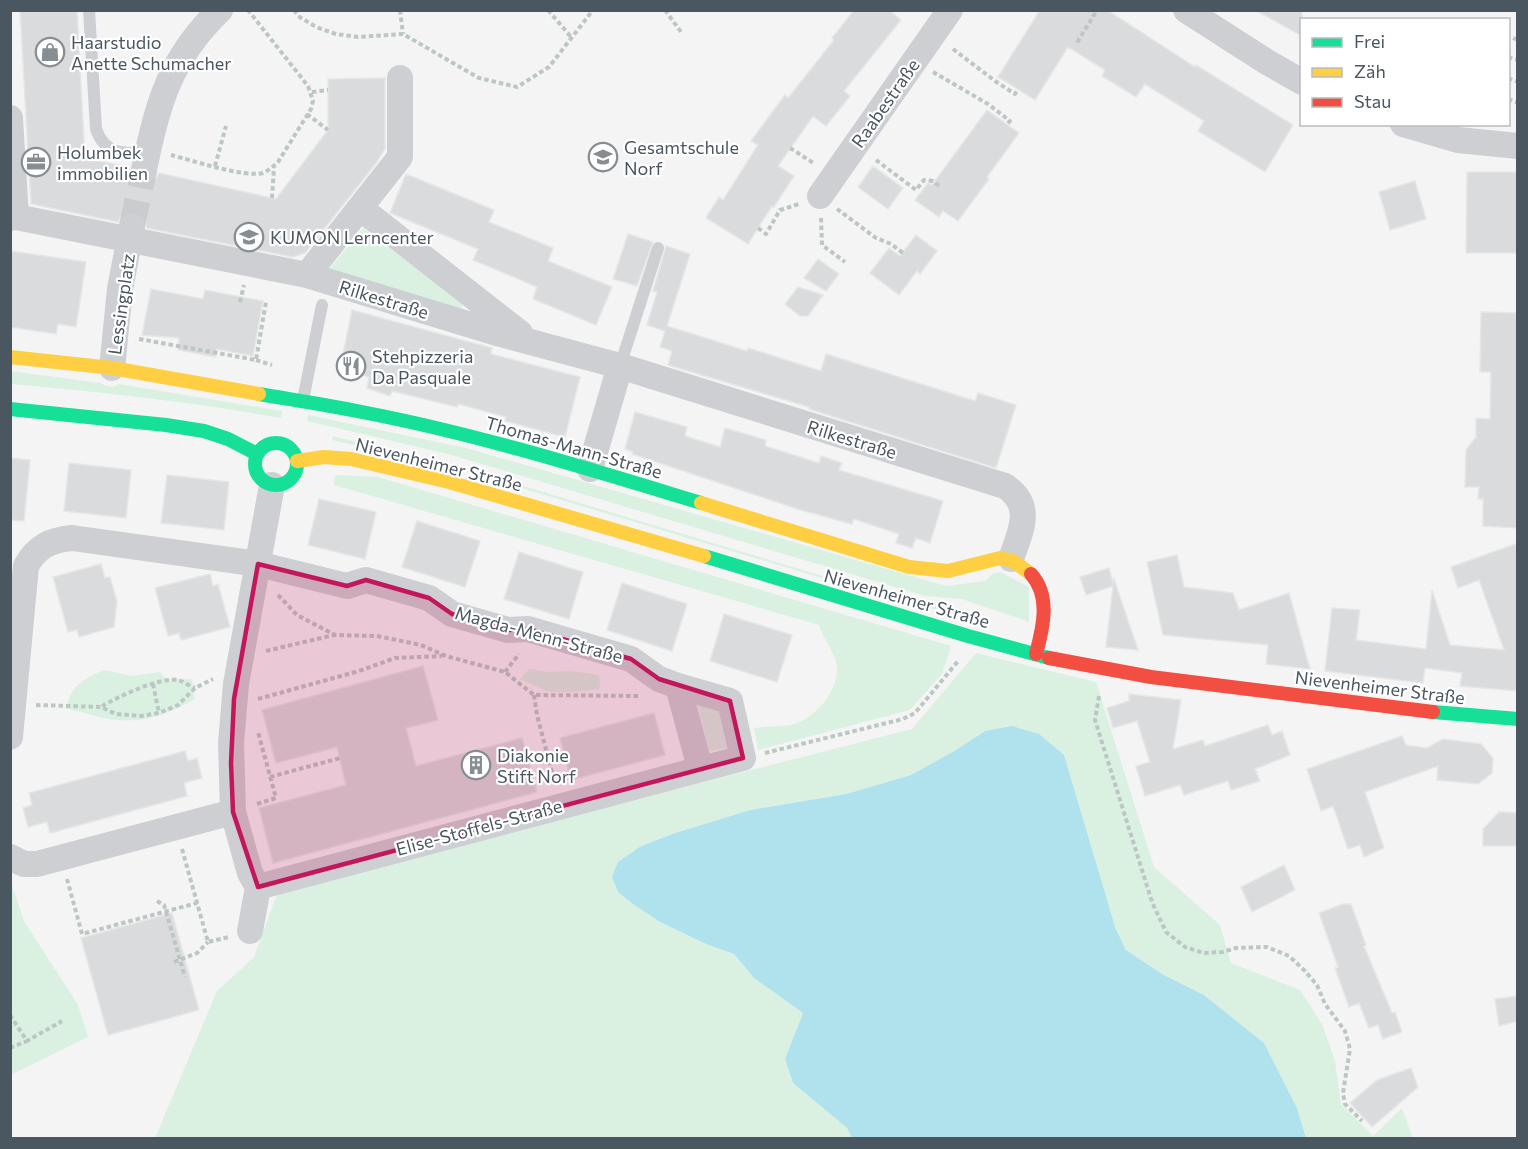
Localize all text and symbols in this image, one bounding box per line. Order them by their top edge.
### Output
legend [1300,18,1510,126]
text: Frei [1354,30,1385,52]
place label: Haarstudio Anette Schumacher [71,31,232,74]
shop icon: Haarstudio Anette Schumacher [34,36,66,68]
street label: Raabestraße [846,54,924,152]
text: Zäh [1354,60,1386,82]
text: Stau [1354,90,1391,112]
place label: Gesamtschule Norf [624,136,739,179]
place label: Holumbek immobilien [57,141,148,184]
school or university icon: Gesamtschule Norf [587,141,619,173]
office icon: Holumbek immobilien [20,146,52,178]
school or university icon: KUMON Lerncenter [233,221,265,253]
place label: KUMON Lerncenter [270,226,434,248]
street label: Lessingplatz [103,252,139,356]
street label: Rilkestraße [337,275,431,323]
place label: Stehpizzeria Da Pasquale [372,345,473,388]
restaurant icon: Stehpizzeria Da Pasquale [335,350,367,382]
street label: Thomas-Mann-Straße [483,411,665,483]
street label: Rilkestraße [805,415,899,463]
street label: Nievenheimer Straße [353,433,525,495]
street label: Nievenheimer Straße [822,564,992,632]
street label: Magda-Menn-Straße [453,601,625,667]
street label: Nievenheimer Straße [1294,666,1466,708]
place label: Diakonie Stift Norf [497,744,577,787]
building icon: Diakonie Stift Norf [460,749,492,781]
street label: Elise-Stoffels-Straße [393,794,565,860]

